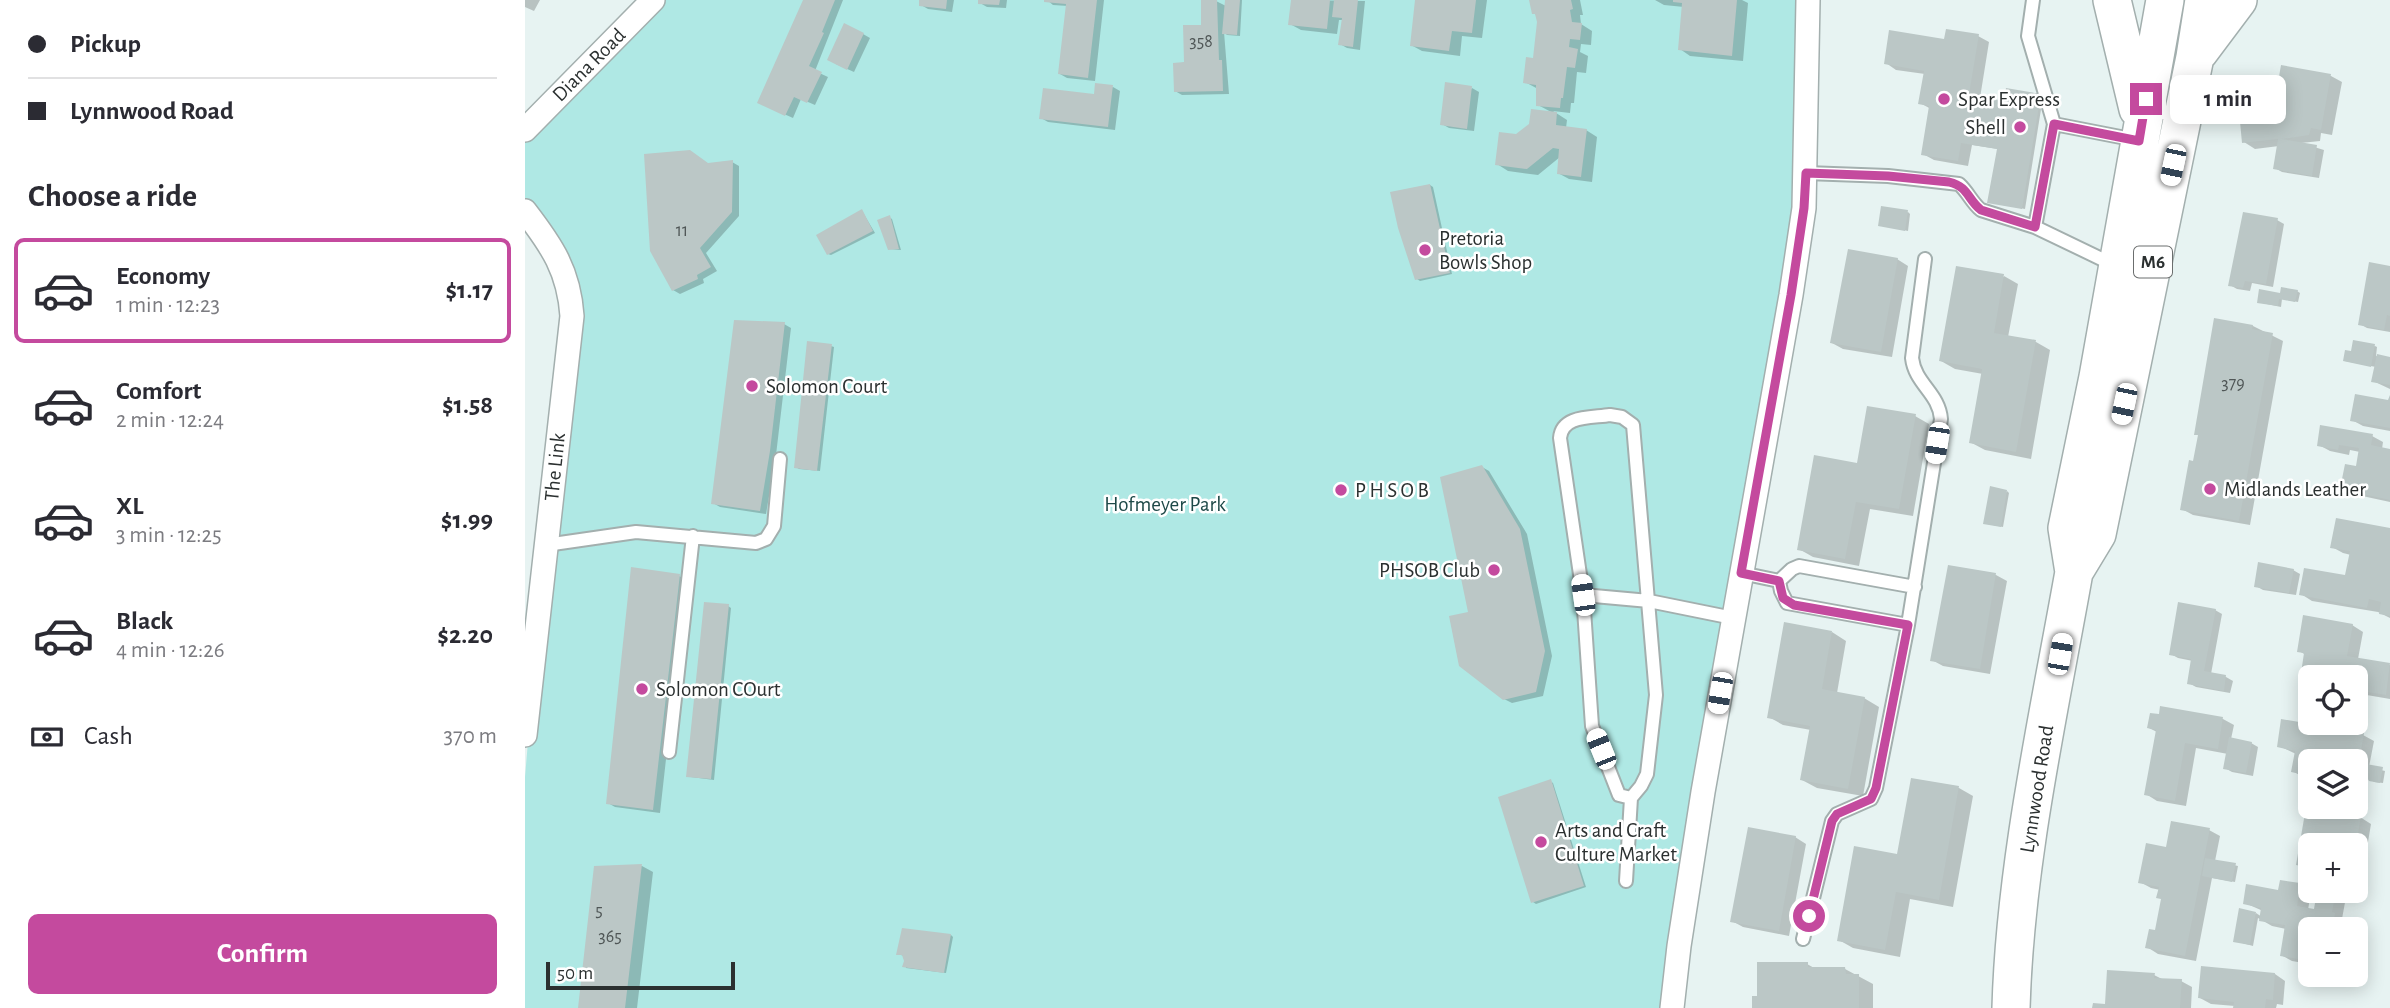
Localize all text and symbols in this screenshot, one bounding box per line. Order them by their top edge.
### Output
street label: Diana Road [548,24,630,106]
text: Pickup [70,31,141,57]
house number: 358 [1189,33,1213,51]
callout: 1 min [2171,74,2286,124]
route end [2130,83,2162,115]
text: 1 min [2204,88,2252,111]
place label: Spar Express [1958,89,2060,110]
marker: Spar Express [1936,91,1952,107]
text: Lynnwood Road [70,98,234,124]
place label: Shell [1965,117,2006,138]
marker: Shell [2012,119,2028,135]
car [2159,142,2188,188]
text: Choose a ride [28,180,197,212]
house number: 11 [676,222,688,240]
place label: Pretoria Bowls Shop [1439,228,1532,273]
marker: Pretoria Bowls Shop [1417,242,1433,258]
road number: M6 [2134,246,2172,278]
icon: car [32,259,95,322]
text: Economy [116,263,210,289]
text: $1.17 [445,277,493,303]
text: 1 min · 12:23 [116,294,220,317]
icon: car [32,374,95,437]
house number: 379 [2221,375,2245,393]
place label: Solomon Court [766,376,887,397]
text: Comfort [116,378,201,404]
marker: Solomon Court [744,378,760,394]
car [2110,381,2139,427]
text: $1.58 [442,392,493,418]
text: 2 min · 12:24 [116,409,224,432]
car [1924,421,1951,465]
street label: The Link [541,431,569,502]
place label: Midlands Leather [2224,479,2366,500]
place label: P H S O B [1355,480,1429,501]
marker: Midlands Leather [2202,481,2218,497]
marker: P H S O B [1333,482,1349,498]
icon: car [32,489,95,552]
text: XL [116,493,143,519]
park label: Hofmeyer Park [1104,494,1226,515]
text: $1.99 [441,507,493,533]
text: 3 min · 12:25 [116,524,222,547]
place label: PHSOB Club [1379,560,1480,581]
marker: PHSOB Club [1486,562,1502,578]
car [1570,573,1597,617]
icon: car [32,604,95,667]
text: Black [116,608,173,634]
text: $2.20 [437,622,493,648]
car [2047,631,2074,677]
text: 4 min · 12:26 [116,639,224,662]
map controls [2298,665,2368,987]
button: locate [2298,665,2368,735]
car [1707,670,1734,716]
place label: Solomon COurt [656,679,781,700]
marker: Solomon COurt [634,681,650,697]
icon: cash [28,718,66,756]
text: Cash [84,723,133,749]
street label: Lynnwood Road [2017,724,2057,854]
text: 370 m [444,725,497,748]
car [1584,726,1619,772]
button: layers [2298,749,2368,819]
place label: Arts and Craft Culture Market [1555,820,1677,865]
button: + [2298,833,2368,903]
marker: Arts and Craft Culture Market [1533,834,1549,850]
route start [1793,900,1825,932]
house number: 5 [595,902,603,920]
button: Confirm [28,914,497,994]
button: − [2298,917,2368,987]
house number: 365 [598,928,622,946]
scale bar [546,959,735,991]
text: 50 m [557,964,593,983]

